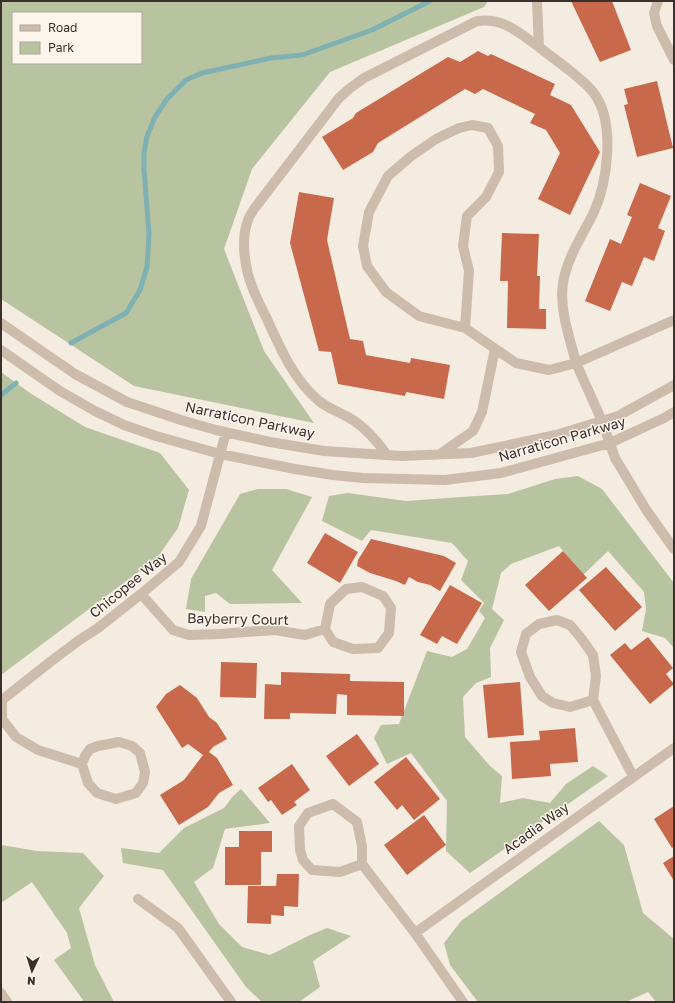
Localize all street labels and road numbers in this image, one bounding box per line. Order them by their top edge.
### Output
street label: Narraticon Parkway [184,398,316,442]
street label: Narraticon Parkway [496,412,628,465]
street label: Chicopee Way [86,548,170,621]
street label: Bayberry Court [187,609,289,628]
street label: Acadia Way [500,798,572,857]

